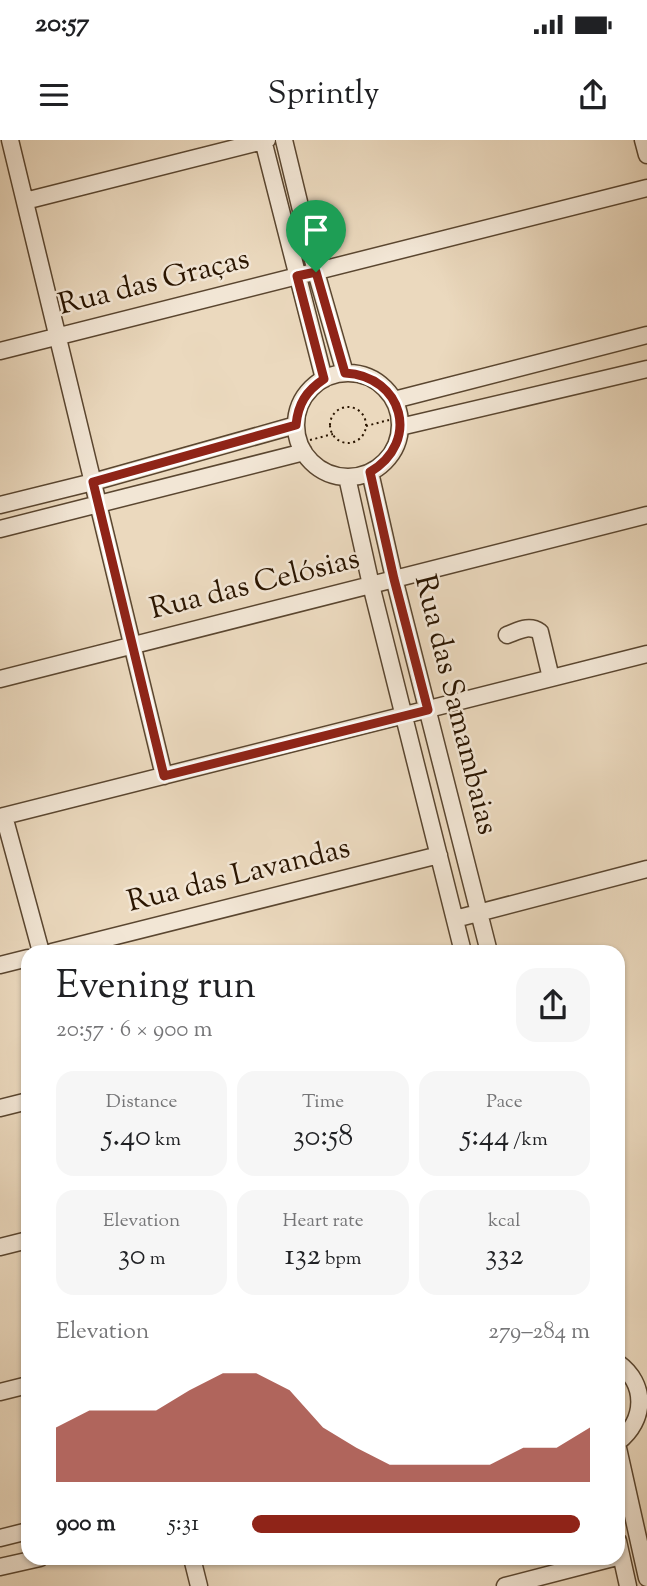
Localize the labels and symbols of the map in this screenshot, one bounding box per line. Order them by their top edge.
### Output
pin [286,200,346,272]
street label: Rua das Graças [54,238,254,328]
street label: Rua das Celósias [146,538,364,632]
street label: Rua das Samambaias [402,571,508,839]
street label: Rua das Lavandas [123,828,355,924]

